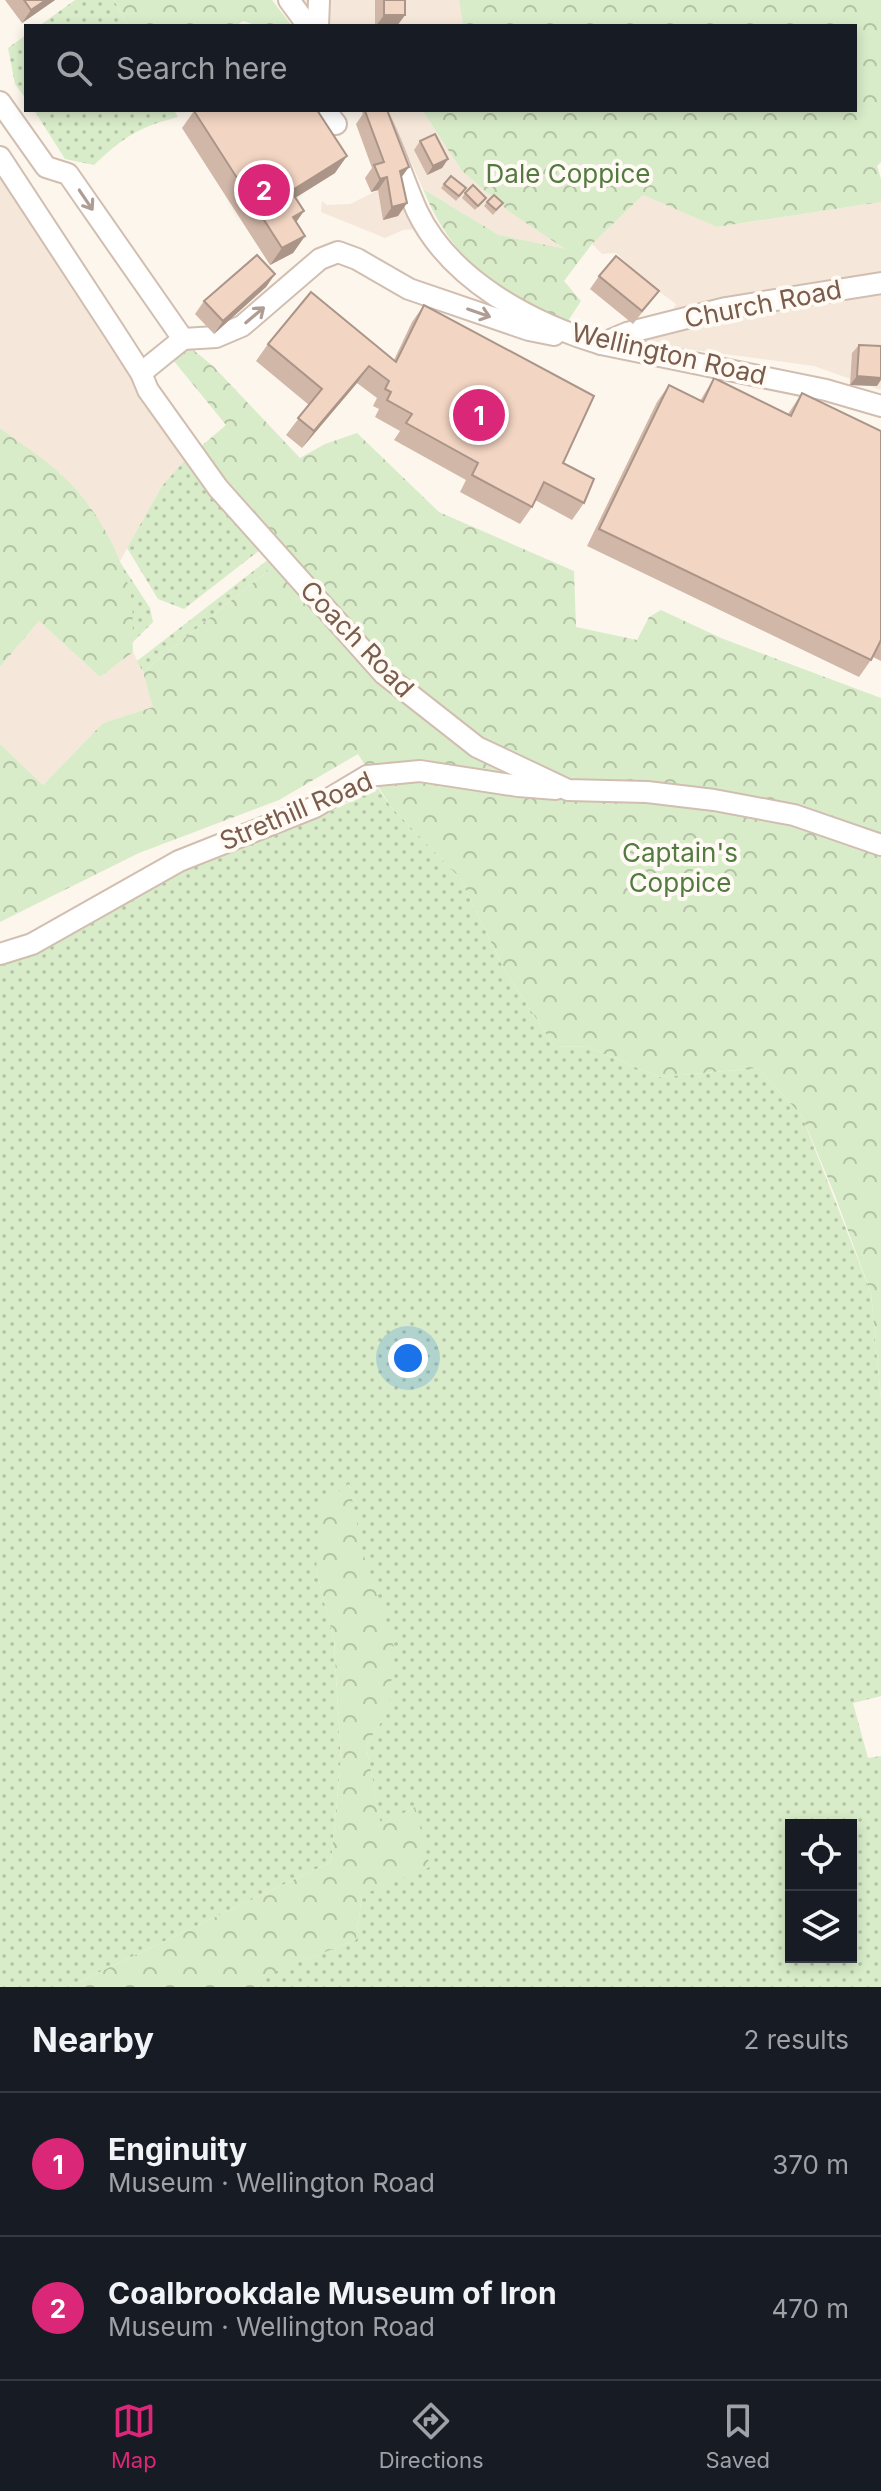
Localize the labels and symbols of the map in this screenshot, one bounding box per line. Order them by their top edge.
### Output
park label: Dale Coppice [486,158,650,189]
pin: 2 [238,160,290,220]
one-way arrow [78,188,94,210]
street label: Church Road [682,273,844,334]
one-way arrow [244,306,265,324]
one-way arrow [467,306,492,321]
street label: Wellington Road [569,316,769,391]
pin: 1 [453,385,505,445]
street label: Coach Road [294,574,421,703]
street label: Strethill Road [215,765,377,857]
park label: Captain's Coppice [622,837,738,898]
your location [388,1338,428,1378]

